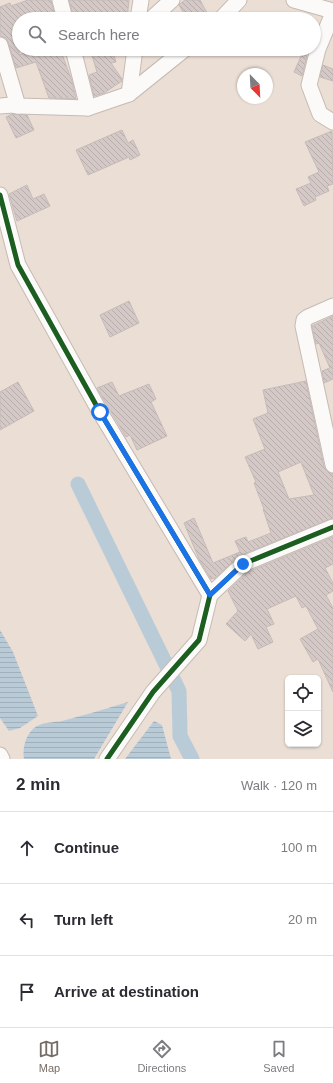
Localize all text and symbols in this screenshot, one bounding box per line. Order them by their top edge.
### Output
search box [12,12,321,56]
icon: search [26,23,48,45]
text: Search here [58,26,140,43]
north arrow [237,68,273,104]
route start [91,403,109,421]
route end [234,555,252,573]
map controls [285,675,321,747]
button: locate [285,675,321,711]
button: layers [285,711,321,747]
text: 2 min [16,775,60,794]
text: Walk · 120 m [241,778,317,793]
icon: ahead [16,837,38,859]
text: Continue [54,839,119,856]
text: 100 m [281,840,317,855]
icon: left [16,909,38,931]
text: Turn left [54,911,113,928]
text: 20 m [288,912,317,927]
icon: arrive [16,981,38,1003]
text: Arrive at destination [54,983,199,1000]
tab: Map [38,1038,60,1074]
tab: Directions [137,1038,186,1074]
tab: Saved [263,1038,294,1074]

